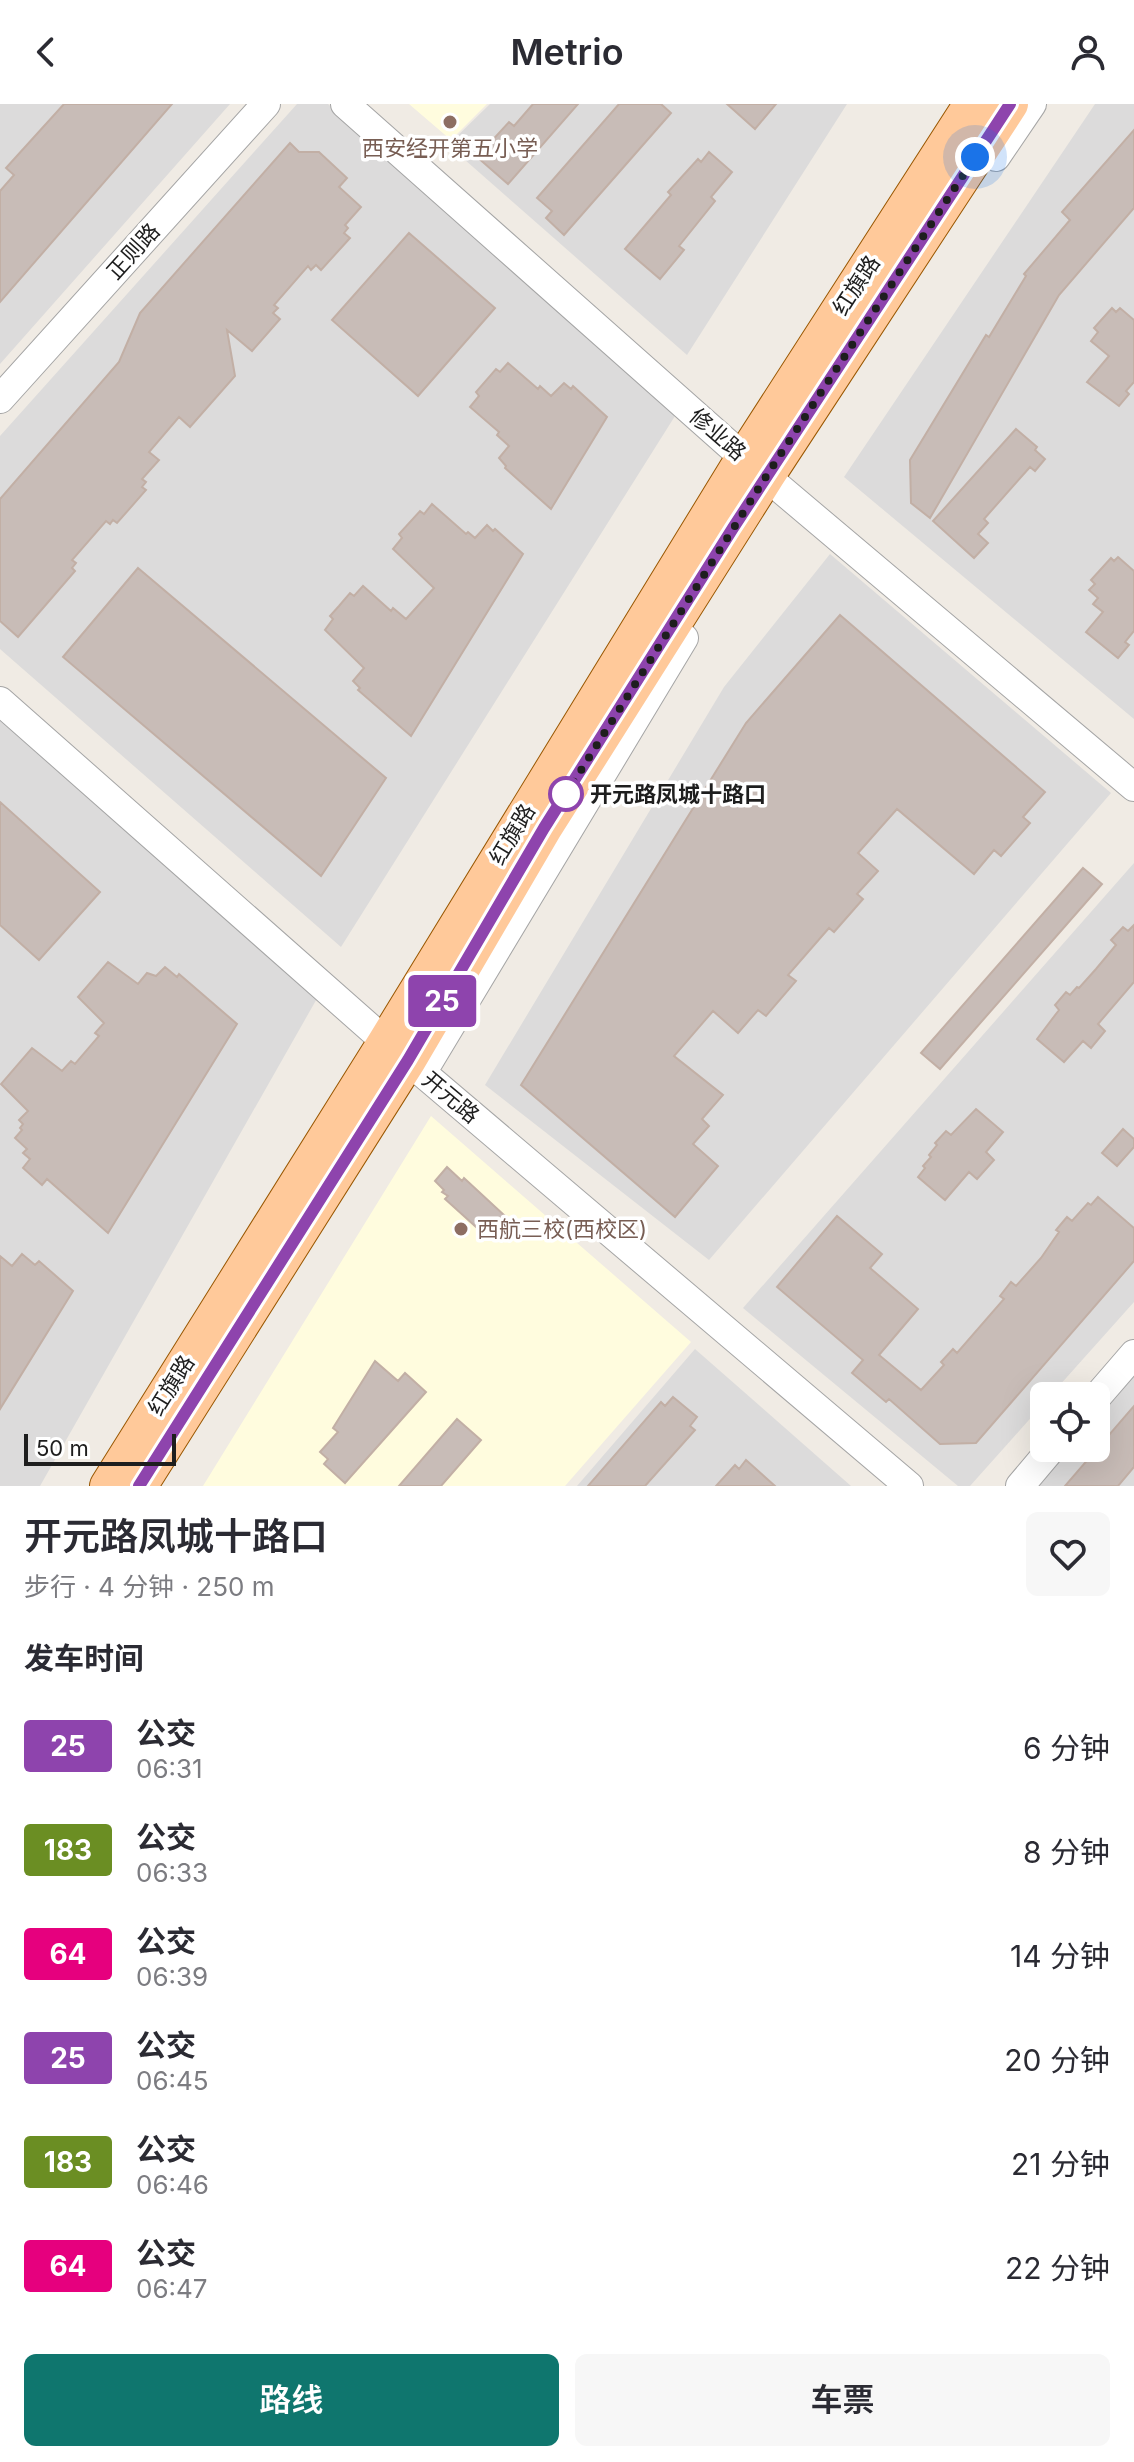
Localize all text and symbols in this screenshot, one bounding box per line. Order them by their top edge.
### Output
icon: back [24,30,68,74]
text: Metrio [510,30,624,74]
icon: person [1066,30,1110,74]
marker: 西安经开第五小学 [441,113,459,131]
place label: 西安经开第五小学 [362,135,538,161]
your location [955,137,995,177]
street label: 正则路 [101,218,165,284]
street label: 红旗路 [827,250,885,320]
street label: 修业路 [685,403,751,465]
marker: 开元路凤城十路口 [549,777,583,811]
place label: 开元路凤城十路口 [590,781,766,807]
street label: 红旗路 [484,799,540,869]
line badge: 25 [406,975,478,1027]
text: 25 [424,984,460,1018]
street label: 开元路 [417,1066,485,1128]
place label: 西航三校(西校区) [477,1216,647,1242]
marker: 西航三校(西校区) [452,1220,470,1238]
street label: 红旗路 [142,1350,200,1420]
map controls [1030,1382,1110,1462]
button: locate [1030,1382,1110,1462]
scale bar [24,1430,176,1466]
text: 50 m [36,1435,89,1461]
button: heart [1026,1512,1110,1596]
text: 开元路凤城十路口 [24,1513,328,1559]
text: 步行 · 4 分钟 · 250 m [24,1571,275,1602]
text: 发车时间 [24,1640,144,1676]
text: 公交 [136,1715,196,1751]
text: 25 [50,1729,86,1763]
text: 6 分钟 [1023,1730,1110,1766]
text: 06:31 [136,1753,203,1784]
text: 公交 [136,1819,196,1855]
text: 183 [44,1833,92,1867]
text: 8 分钟 [1023,1834,1110,1870]
text: 06:33 [136,1857,208,1888]
text: 公交 [136,1923,196,1959]
text: 64 [49,1937,87,1971]
text: 14 分钟 [1010,1938,1110,1974]
text: 06:39 [136,1961,208,1992]
text: 公交 [136,2027,196,2063]
text: 25 [50,2041,86,2075]
text: 20 分钟 [1004,2042,1110,2078]
text: 06:45 [136,2065,209,2096]
text: 公交 [136,2131,196,2167]
text: 183 [44,2145,92,2179]
text: 21 分钟 [1011,2146,1110,2182]
text: 06:46 [136,2169,209,2200]
text: 公交 [136,2235,196,2271]
text: 64 [49,2249,87,2283]
text: 22 分钟 [1005,2250,1110,2286]
text: 06:47 [136,2273,208,2304]
button: 路线 [24,2354,559,2446]
button: 车票 [575,2354,1110,2446]

